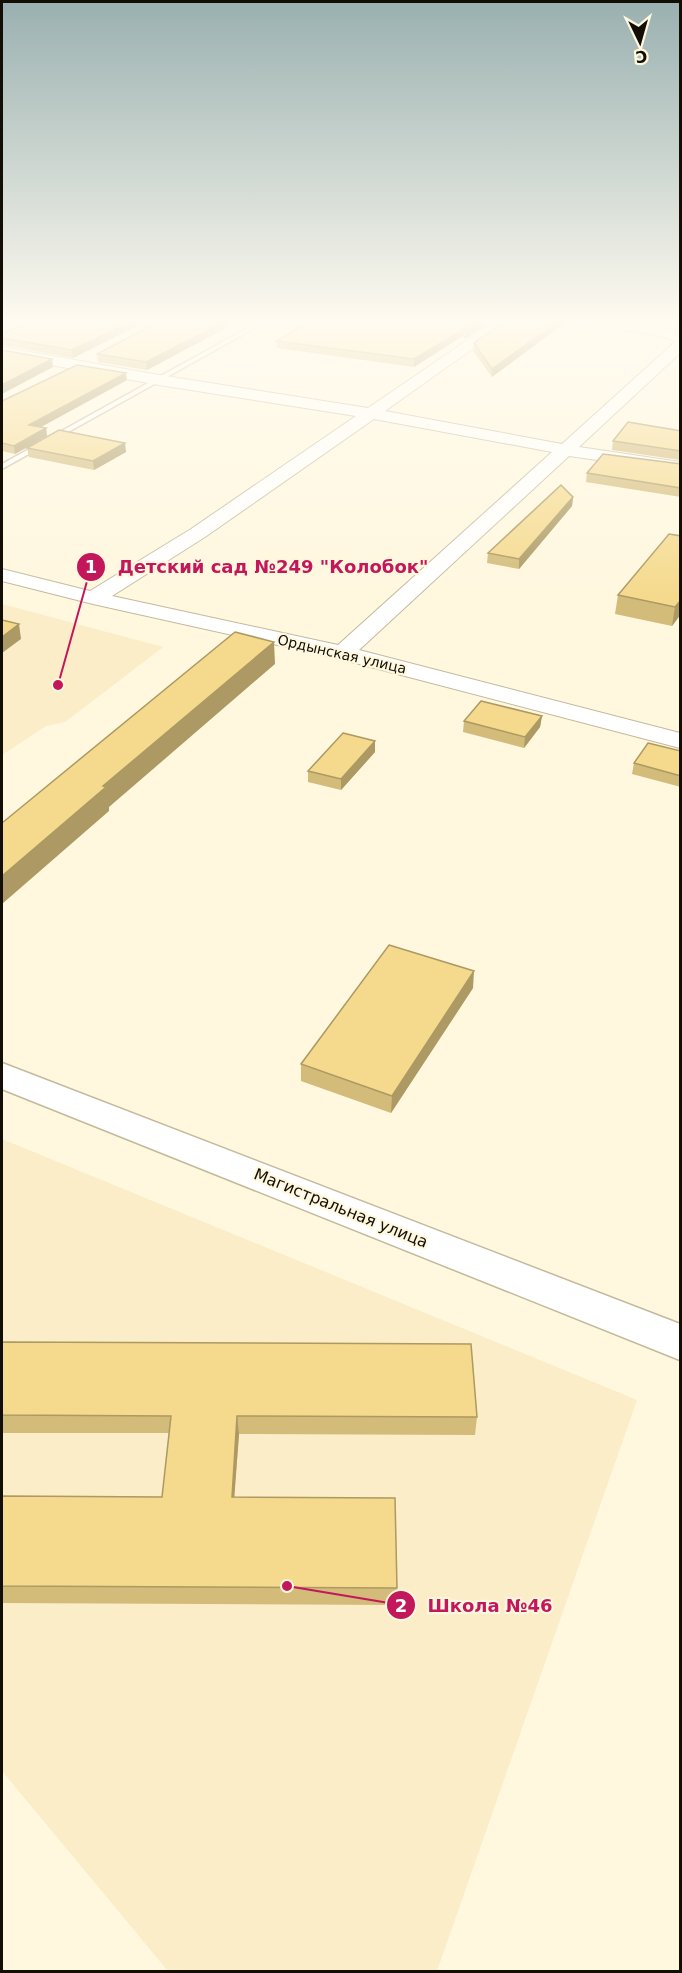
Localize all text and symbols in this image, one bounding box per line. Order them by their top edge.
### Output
north arrow [610,12,670,72]
text: С [635,46,648,66]
callout: Детский сад №249 "Колобок" [76,549,440,585]
text: 1 [85,556,97,577]
text: Детский сад №249 "Колобок" [118,556,428,577]
street label: Ордынская улица [276,631,408,677]
street label: Магистральная улица [251,1164,431,1252]
callout: Школа №46 [386,1587,565,1623]
text: 2 [395,1595,407,1616]
text: Школа №46 [427,1595,553,1616]

